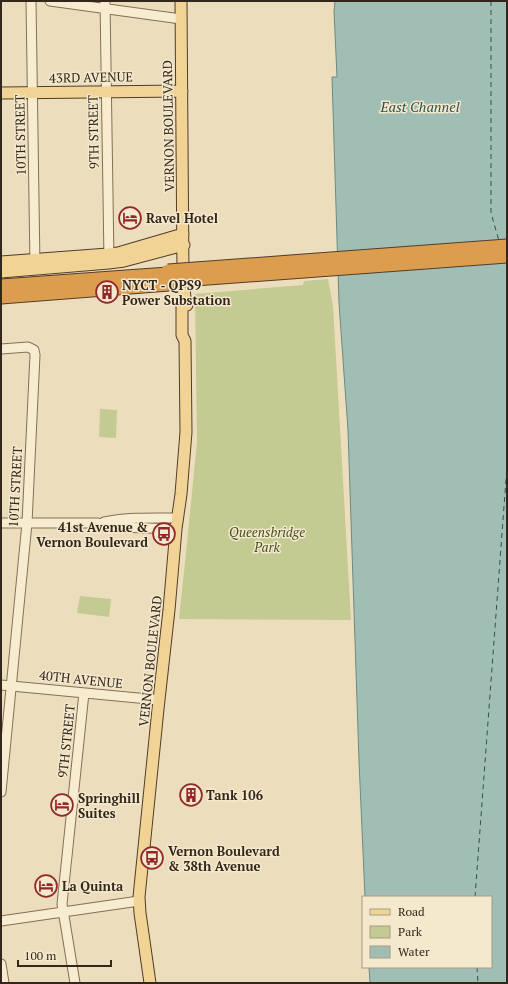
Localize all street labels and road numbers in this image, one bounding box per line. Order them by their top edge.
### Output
street label: VERNON BOULEVARD [158,60,178,192]
street label: 43RD AVENUE [49,67,133,87]
street label: 10TH STREET [10,94,30,176]
street label: 9TH STREET [83,95,103,169]
street label: 10TH STREET [4,446,26,528]
street label: VERNON BOULEVARD [134,595,166,727]
street label: 40TH AVENUE [38,666,124,692]
street label: 9TH STREET [53,703,79,779]

